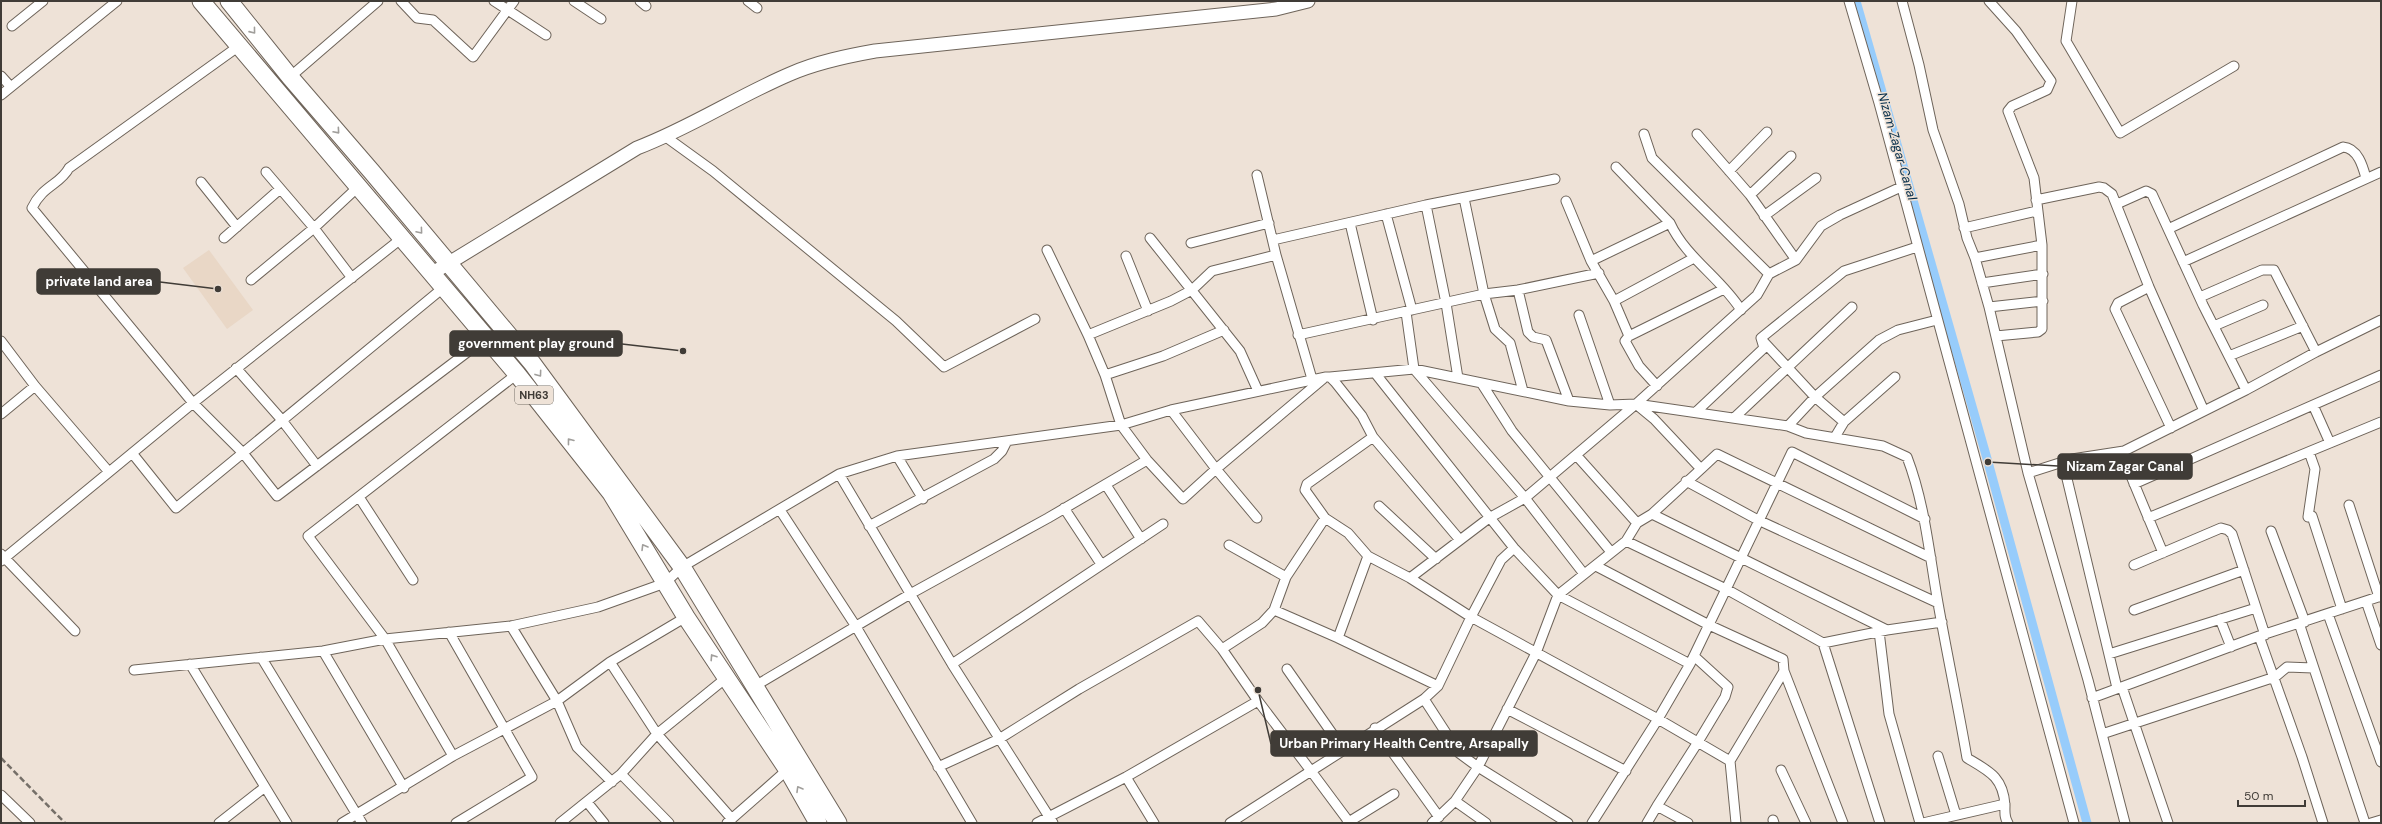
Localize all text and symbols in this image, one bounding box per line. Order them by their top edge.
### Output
one-way arrow [249,27,256,34]
water label: Nizam Zagar Canal [1874,90,1921,203]
one-way arrow [332,126,339,134]
one-way arrow [415,226,422,234]
callout: private land area [37,269,160,294]
text: private land area [45,273,153,290]
callout: government play ground [450,331,622,356]
text: government play ground [458,335,614,352]
one-way arrow [534,369,541,376]
road number: NH63 [515,386,553,404]
one-way arrow [567,438,574,445]
callout: Nizam Zagar Canal [2058,454,2192,479]
text: Nizam Zagar Canal [2066,458,2184,475]
one-way arrow [641,544,648,551]
one-way arrow [710,655,717,662]
callout: Urban Primary Health Centre, Arsapally [1271,731,1537,756]
text: Urban Primary Health Centre, Arsapally [1279,735,1529,752]
scale bar [2238,782,2305,808]
one-way arrow [796,786,803,793]
text: 50 m [2244,788,2273,804]

